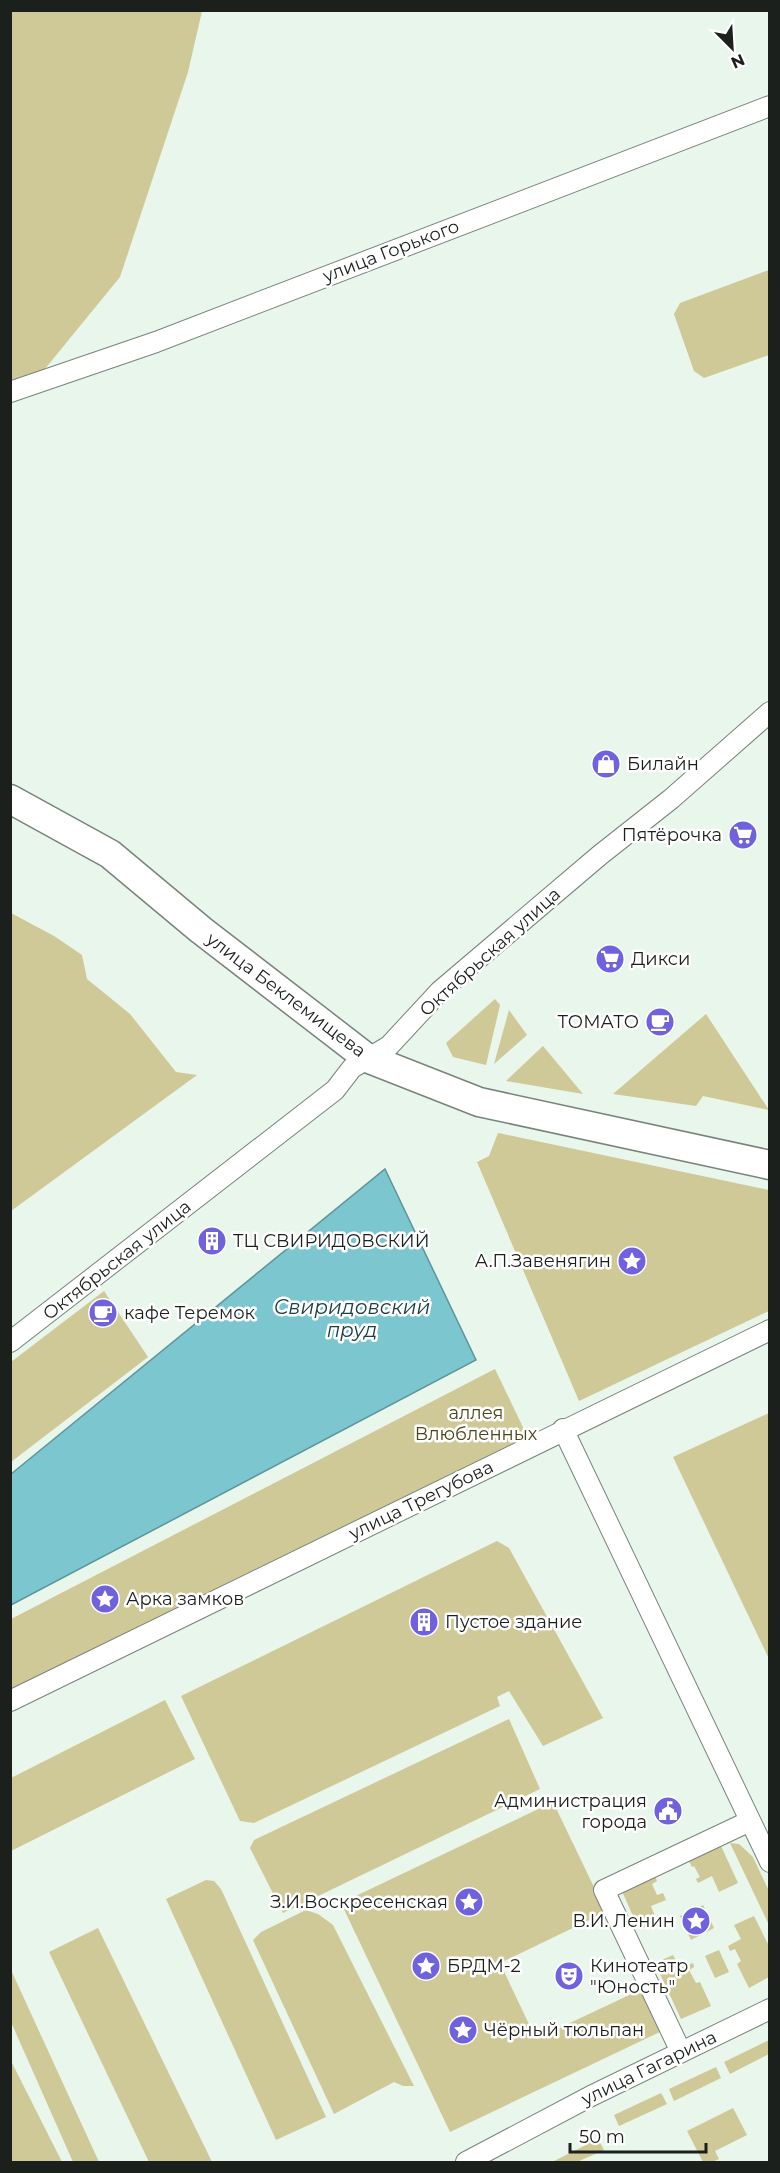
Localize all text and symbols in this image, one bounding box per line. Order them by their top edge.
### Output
north arrow [702,18,762,78]
text: N [728,50,748,73]
street label: улица Горького [319,215,462,287]
shop icon: Билайн [590,748,622,780]
place label: Билайн [627,753,699,775]
supermarket icon: Пятёрочка [727,819,759,851]
place label: Пятёрочка [622,824,722,846]
street label: Октябрьская улица [415,883,565,1021]
street label: улица Беклемищева [201,927,370,1062]
supermarket icon: Дикси [594,943,626,975]
place label: Дикси [631,948,690,970]
cafe icon: ТОМАТО [644,1006,676,1038]
place label: ТОМАТО [557,1011,639,1033]
street label: Октябрьская улица [39,1195,195,1325]
building icon: ТЦ СВИРИДОВСКИЙ [196,1225,228,1257]
place label: ТЦ СВИРИДОВСКИЙ [233,1230,430,1252]
place icon: А.П.Завенягин [616,1245,648,1277]
place label: А.П.Завенягин [475,1250,611,1272]
water label: Свиридовский пруд [274,1295,430,1342]
cafe icon: кафе Теремок [87,1297,119,1329]
place label: кафе Теремок [124,1302,256,1324]
park label: аллея Влюбленных [415,1402,538,1445]
street label: улица Трегубова [344,1455,497,1545]
place icon: Арка замков [89,1583,121,1615]
place label: Арка замков [126,1588,244,1610]
building icon: Пустое здание [408,1606,440,1638]
place label: Пустое здание [445,1611,582,1633]
place label: Администрация города [494,1790,647,1833]
public building icon: Администрация города [652,1795,684,1827]
place icon: З.И.Воскресенская [453,1886,485,1918]
place label: З.И.Воскресенская [270,1891,448,1913]
place icon: В.И. Ленин [680,1905,712,1937]
place label: В.И. Ленин [572,1910,675,1932]
place icon: БРДМ-2 [410,1950,442,1982]
place label: БРДМ-2 [447,1955,521,1977]
place label: Кинотеатр "Юность" [590,1955,688,1998]
theatre icon: Кинотеатр "Юность" [553,1960,585,1992]
place icon: Чёрный тюльпан [447,2014,479,2046]
place label: Чёрный тюльпан [484,2019,644,2041]
street label: улица Гагарина [577,2026,720,2111]
scale bar [570,2116,706,2154]
text: 50 m [579,2126,625,2148]

